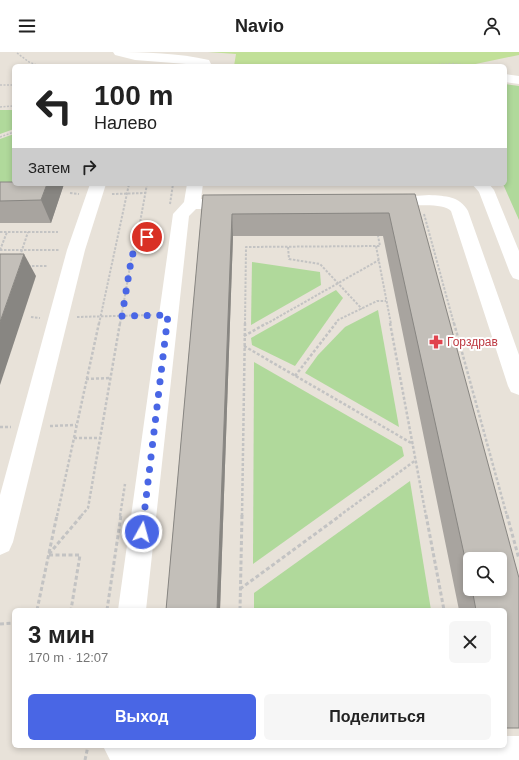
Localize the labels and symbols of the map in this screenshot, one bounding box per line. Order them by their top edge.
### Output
pin [130,220,164,254]
pharmacy icon: Горздрав [428,334,444,350]
place label: Горздрав [447,335,498,349]
position arrow [121,511,163,553]

